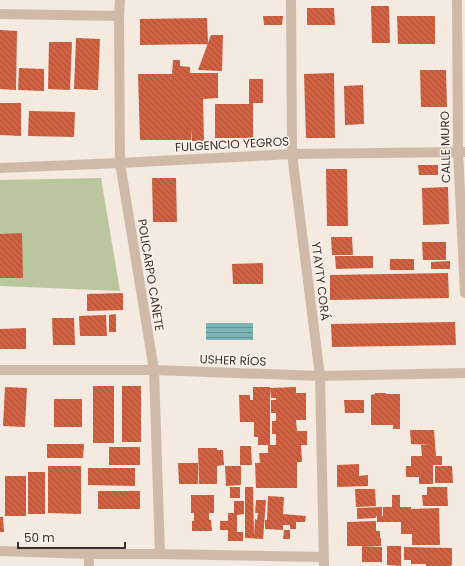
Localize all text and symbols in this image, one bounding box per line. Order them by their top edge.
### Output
street label: CALLE MURO [436,111,454,183]
street label: FULGENCIO YEGROS [174,133,290,155]
street label: POLICARPO CAÑETE [134,218,168,332]
street label: YTAYTY CORÁ [308,241,334,321]
street label: USHER RÍOS [199,350,267,370]
scale bar [18,524,125,550]
text: 50 m [24,529,55,546]

